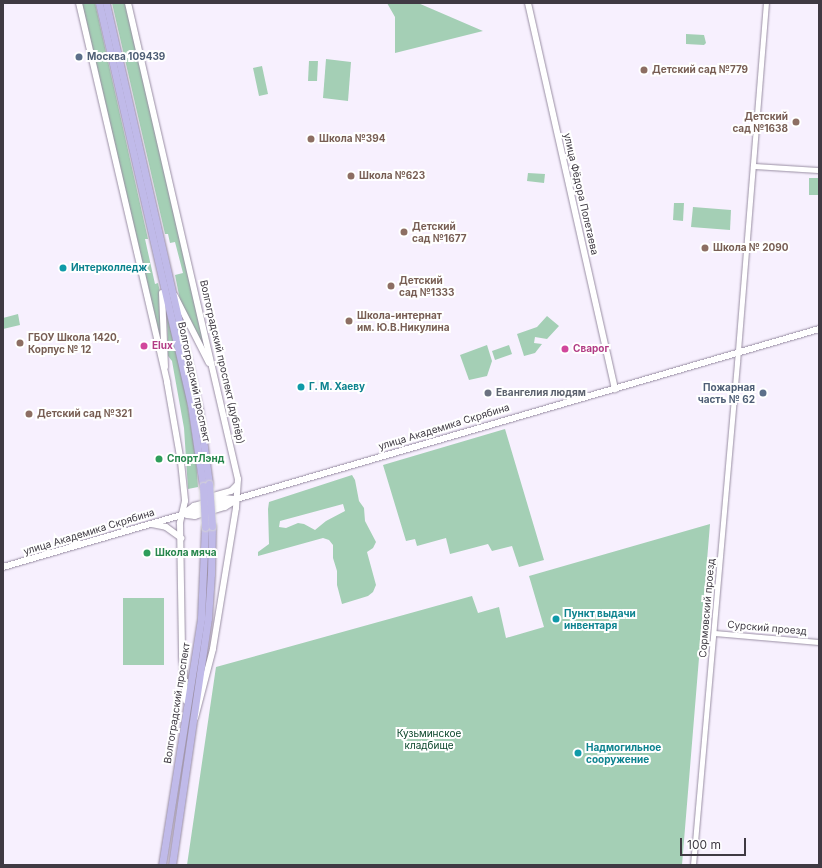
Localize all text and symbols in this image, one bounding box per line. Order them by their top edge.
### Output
place label: Москва 109439 [87,51,165,63]
marker: Москва 109439 [74,52,84,62]
place label: Детский сад №779 [652,64,748,76]
marker: Детский сад №779 [639,65,649,75]
place label: Детский сад №1638 [732,110,788,134]
marker: Детский сад №1638 [791,117,801,127]
street label: улица Фёдора Полетаева [561,132,601,256]
place label: Школа №394 [319,133,386,145]
marker: Школа №394 [306,134,316,144]
place label: Школа №623 [359,170,425,182]
marker: Школа №623 [346,171,356,181]
place label: Детский сад №1677 [412,220,466,244]
marker: Детский сад №1677 [399,227,409,237]
place label: Школа № 2090 [713,242,789,254]
marker: Школа № 2090 [700,243,710,253]
place label: Интерколледж [71,262,147,274]
marker: Интерколледж [58,263,68,273]
place label: Детский сад №1333 [399,274,455,298]
street label: Волгоградский проспект (дублёр) [197,279,247,445]
marker: Детский сад №1333 [386,281,396,291]
place label: Школа-интернат им. Ю.В.Никулина [357,309,450,332]
marker: Школа-интернат им. Ю.В.Никулина [344,316,354,326]
street label: Волгоградский проспект [175,321,213,443]
place label: ГБОУ Школа 1420, Корпус № 12 [28,331,120,354]
marker: ГБОУ Школа 1420, Корпус № 12 [15,338,25,348]
place label: Elux [152,340,173,352]
marker: Elux [139,341,149,351]
place label: Сварог [573,343,609,355]
marker: Сварог [560,344,570,354]
place label: Г. М. Хаеву [309,381,366,393]
place label: Пожарная часть № 62 [698,381,755,404]
marker: Г. М. Хаеву [296,382,306,392]
place label: Евангелия людям [496,387,586,399]
marker: Евангелия людям [483,388,493,398]
marker: Пожарная часть № 62 [758,388,768,398]
street label: улица Академика Скрябина [377,401,511,453]
place label: Детский сад №321 [37,408,132,420]
marker: Детский сад №321 [24,409,34,419]
place label: СпортЛэнд [167,453,224,465]
marker: СпортЛэнд [154,454,164,464]
street label: улица Академика Скрябина [22,506,156,558]
place label: Школа мяча [155,547,217,559]
marker: Школа мяча [142,548,152,558]
street label: Сормовский проезд [697,558,717,658]
place label: Пункт выдачи инвентаря [564,607,636,630]
marker: Пункт выдачи инвентаря [551,614,561,624]
street label: Сурский проезд [727,619,807,637]
street label: Волгоградский проспект [162,642,192,764]
park label: Кузьминское кладбище [397,727,461,750]
place label: Надмогильное сооружение [586,741,661,764]
marker: Надмогильное сооружение [573,748,583,758]
scale bar [682,830,748,856]
text: 100 m [687,837,721,852]

